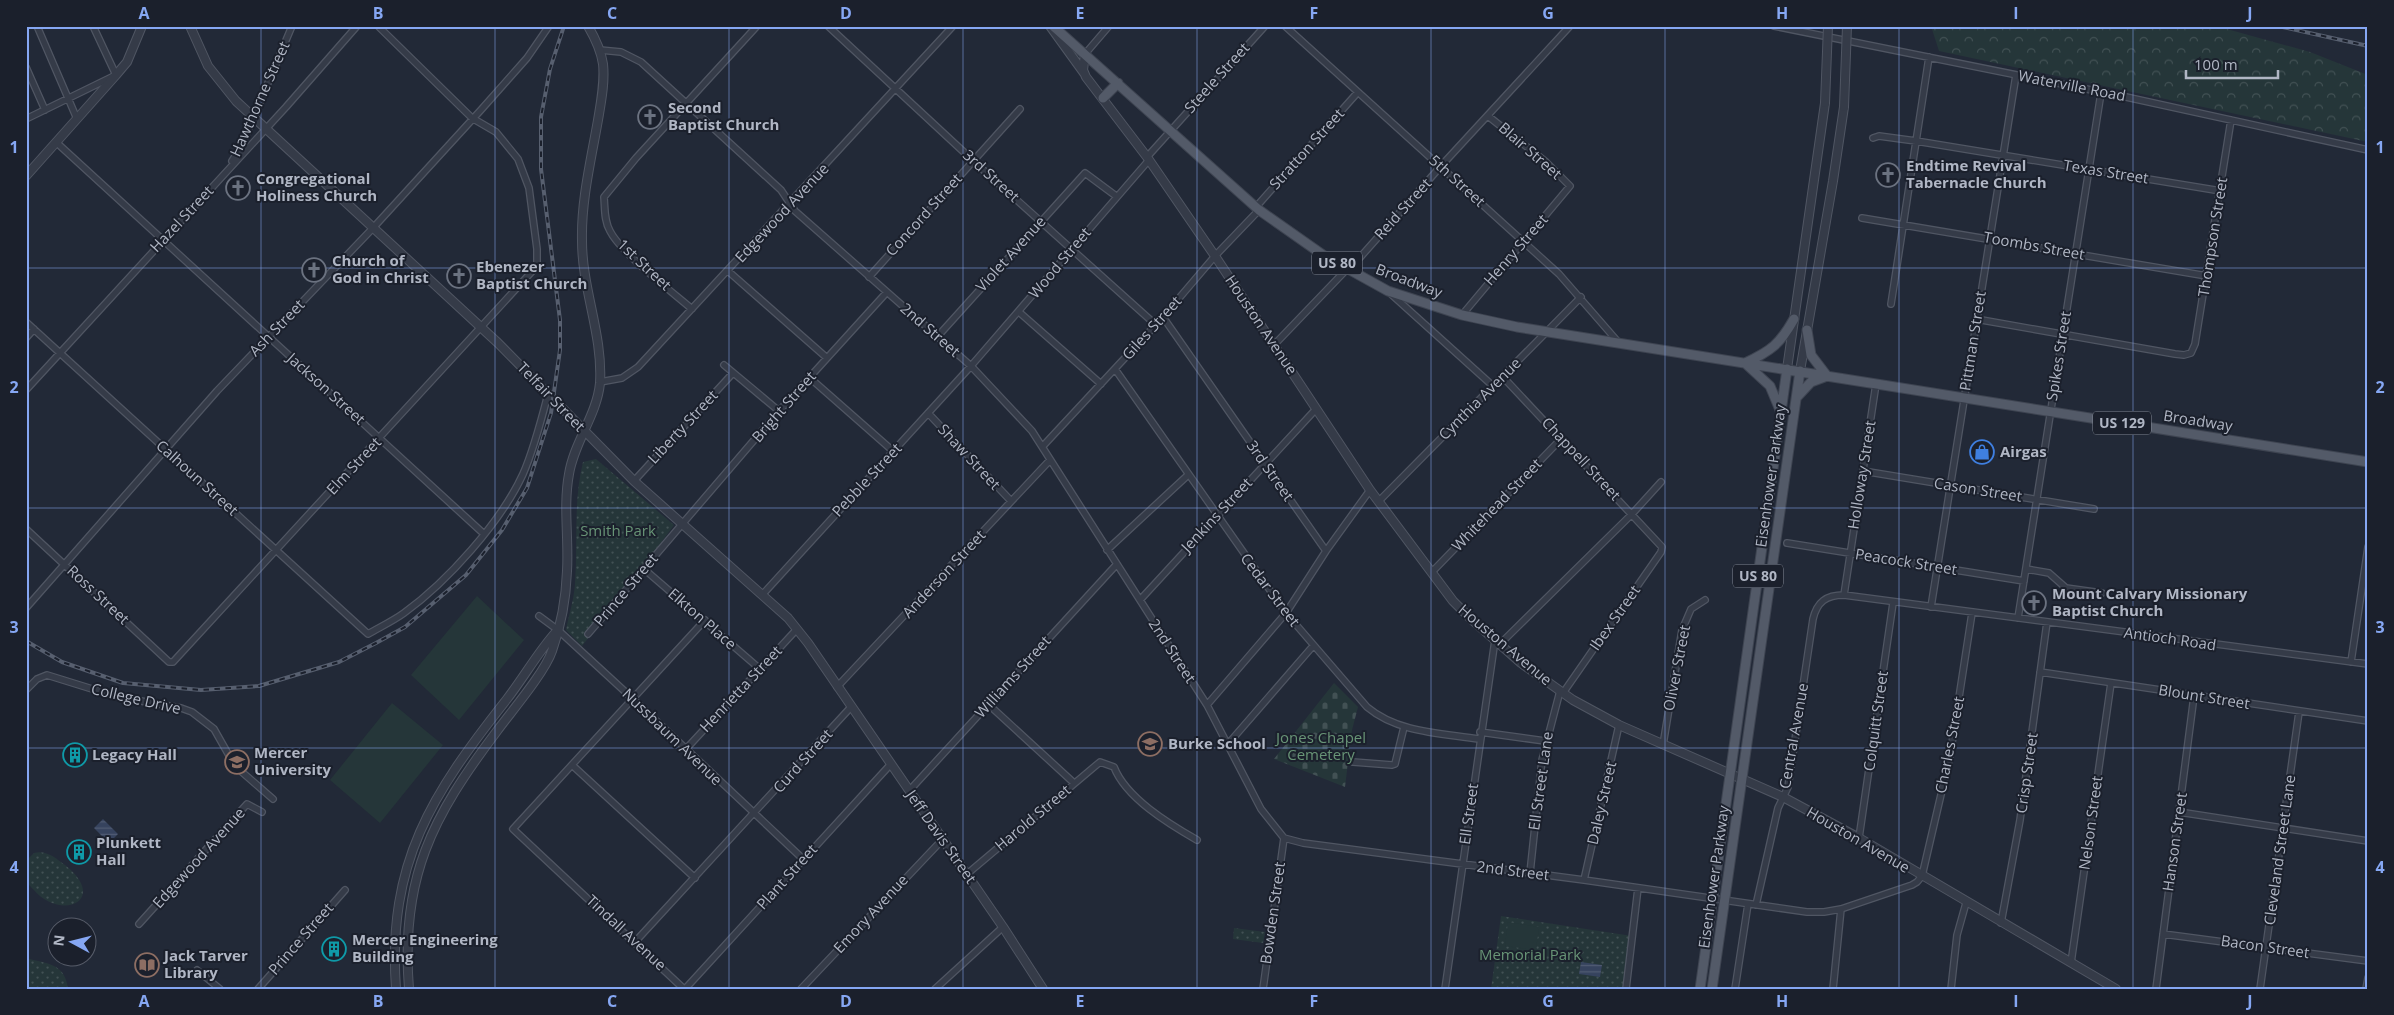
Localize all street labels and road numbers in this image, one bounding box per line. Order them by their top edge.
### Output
street label: Hawthorne Street [225,38,293,159]
street label: Steele Street [1179,38,1253,117]
street label: Waterville Road [2017,65,2128,105]
street label: Stratton Street [1264,103,1348,193]
street label: Blair Street [1495,117,1566,183]
street label: 3rd Street [959,145,1024,206]
street label: 5th Street [1425,150,1490,211]
street label: Texas Street [2062,154,2150,188]
street label: Edgewood Avenue [730,158,833,266]
street label: Concord Street [881,169,966,260]
street label: Reid Street [1369,173,1435,243]
street label: Thompson Street [2193,176,2231,298]
street label: Hazel Street [145,181,217,256]
street label: Henry Street [1479,210,1552,289]
street label: Violet Avenue [971,211,1050,295]
street label: Wood Street [1024,223,1095,302]
street label: Toombs Street [1982,226,2086,264]
street label: 1st Street [613,234,676,294]
road number: US 80 [1312,252,1362,274]
street label: Broadway [1373,258,1446,302]
street label: Houston Avenue [1221,271,1303,378]
street label: Pittman Street [1954,290,1990,392]
street label: Giles Street [1117,291,1185,364]
street label: Ash Street [244,295,308,360]
street label: 2nd Street [897,298,965,361]
street label: Spikes Street [2041,310,2075,402]
street label: Jackson Street [282,347,370,429]
street label: Cynthia Avenue [1434,353,1525,444]
street label: Telfair Street [513,357,590,435]
street label: Bright Street [747,367,820,446]
street label: Liberty Street [643,385,722,468]
street label: Eisenhower Parkway [1750,403,1790,549]
street label: Broadway [2162,405,2235,435]
street label: Chappell Street [1538,412,1626,504]
road number: US 129 [2093,412,2151,434]
street label: Shaw Street [934,419,1005,494]
street label: Holloway Street [1843,419,1879,531]
street label: Elm Street [321,432,385,498]
street label: Calhoun Street [152,435,243,519]
street label: 3rd Street [1243,436,1299,505]
street label: Pebble Street [827,438,906,520]
street label: Whitehead Street [1447,454,1546,555]
street label: Cason Street [1933,472,2024,506]
street label: Jenkins Street [1175,473,1256,558]
street label: Anderson Street [897,525,989,622]
street label: Peacock Street [1854,543,1959,579]
street label: Prince Street [589,549,662,630]
street label: Cedar Street [1237,549,1305,630]
street label: Ross Street [63,560,134,628]
road number: US 80 [1733,564,1783,588]
street label: Ibex Street [1584,581,1644,654]
street label: Elkton Place [664,583,741,653]
street label: Houston Avenue [1455,599,1557,689]
street label: 2nd Street [1145,615,1201,686]
street label: Antioch Road [2123,622,2218,654]
street label: Oliver Street [1658,623,1694,712]
street label: Williams Street [970,631,1055,722]
street label: Henrietta Street [695,641,786,736]
street label: Colquitt Street [1858,670,1892,772]
street label: College Drive [89,678,183,718]
street label: Blount Street [2157,679,2251,713]
street label: Central Avenue [1774,682,1812,790]
street label: Nussbaum Avenue [618,683,727,789]
street label: Charles Street [1930,695,1968,795]
street label: Curd Street [768,724,836,797]
street label: Ell Street Lane [1523,730,1557,831]
street label: Crisp Street [2010,731,2042,815]
street label: Daley Street [1582,759,1620,846]
street label: Cleveland Street Lane [2259,773,2299,926]
street label: Nelson Street [2074,775,2107,871]
street label: Harold Street [990,780,1075,855]
street label: Ell Street [1454,782,1482,846]
street label: Jeff Davis Street [901,784,982,887]
street label: Hanson Street [2157,791,2191,893]
street label: Houston Avenue [1803,801,1914,877]
street label: Edgewood Avenue [148,803,249,912]
street label: Eisenhower Parkway [1693,804,1733,950]
street label: Plant Street [752,839,821,913]
street label: 2nd Street [1476,856,1550,884]
street label: Bowden Street [1255,861,1289,965]
street label: Emory Avenue [829,870,912,957]
street label: Tindall Avenue [582,890,671,975]
street label: Prince Street [263,898,337,979]
street label: Bacon Street [2220,930,2311,962]

